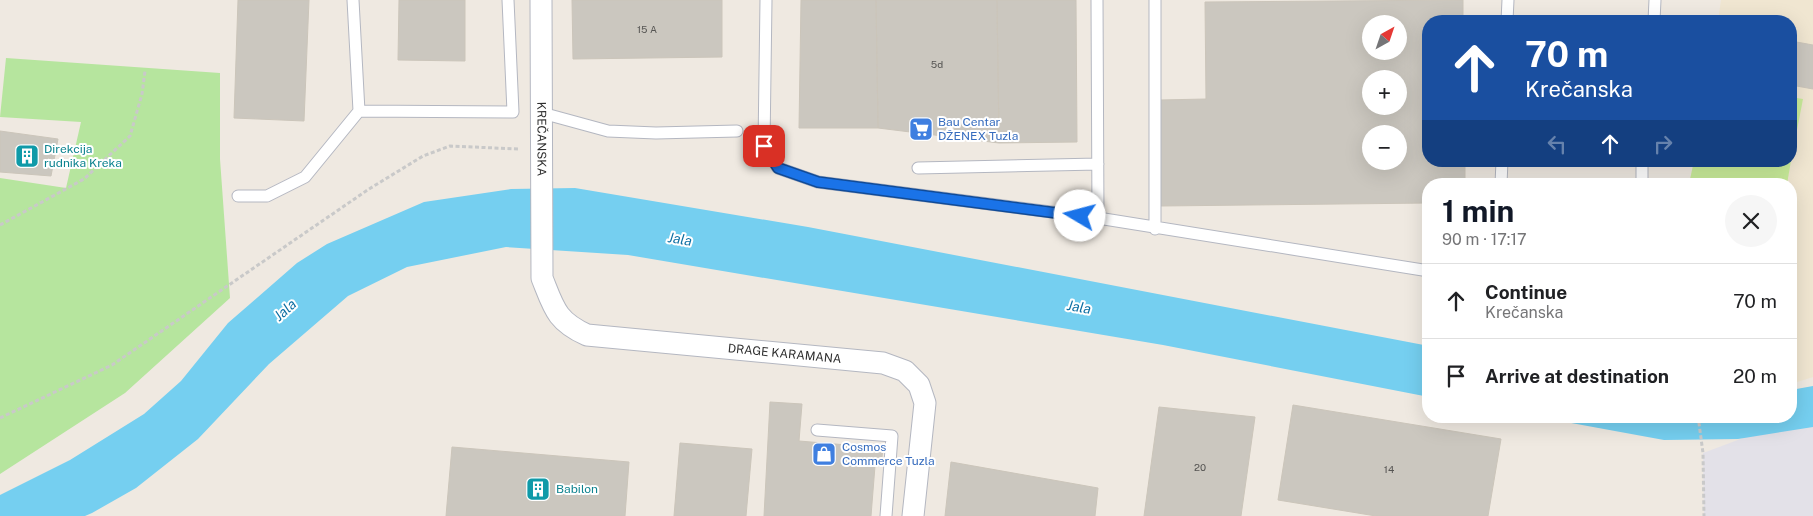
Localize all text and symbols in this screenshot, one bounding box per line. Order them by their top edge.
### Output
north arrow [1362,15,1408,60]
map controls [1362,15,1407,170]
house number: 15 A [637,23,657,35]
text: 70 m [1525,34,1608,75]
icon: ahead [1442,35,1507,100]
house number: 5d [931,58,943,70]
button: + [1362,70,1407,115]
text: Krečanska [1525,76,1633,102]
street label: KREČANSKA [534,102,549,177]
place label: Bau Centar DŽENEX Tuzla [938,115,1018,143]
supermarket icon: Bau Centar DŽENEX Tuzla [908,116,934,142]
pin [743,125,785,167]
button: − [1362,125,1407,170]
icon: left [1543,130,1571,158]
icon: ahead [1596,130,1624,158]
icon: right [1649,130,1677,158]
icon: arrive [750,132,778,160]
place label: Direkcija rudnika Kreka [44,142,122,170]
building icon: Direkcija rudnika Kreka [14,143,40,169]
position arrow [1053,189,1105,241]
text: 1 min [1442,193,1514,229]
button: close [1725,195,1777,247]
water label: Jala [667,229,693,249]
text: 90 m · 17:17 [1442,230,1527,249]
text: Continue [1485,281,1567,303]
icon: ahead [1442,287,1470,315]
text: 70 m [1733,290,1777,312]
water label: Jala [271,296,299,324]
water label: Jala [1066,297,1092,317]
text: Krečanska [1485,303,1563,322]
street label: DRAGE KARAMANA [727,341,843,366]
icon: arrive [1442,362,1470,390]
text: Arrive at destination [1485,365,1669,387]
text: 20 m [1733,365,1777,387]
place label: Cosmos Commerce Tuzla [842,440,935,468]
shop icon: Cosmos Commerce Tuzla [811,441,837,467]
house number: 20 [1194,461,1206,473]
house number: 14 [1384,463,1394,475]
building icon: Babilon [525,476,551,502]
place label: Babilon [556,482,598,496]

